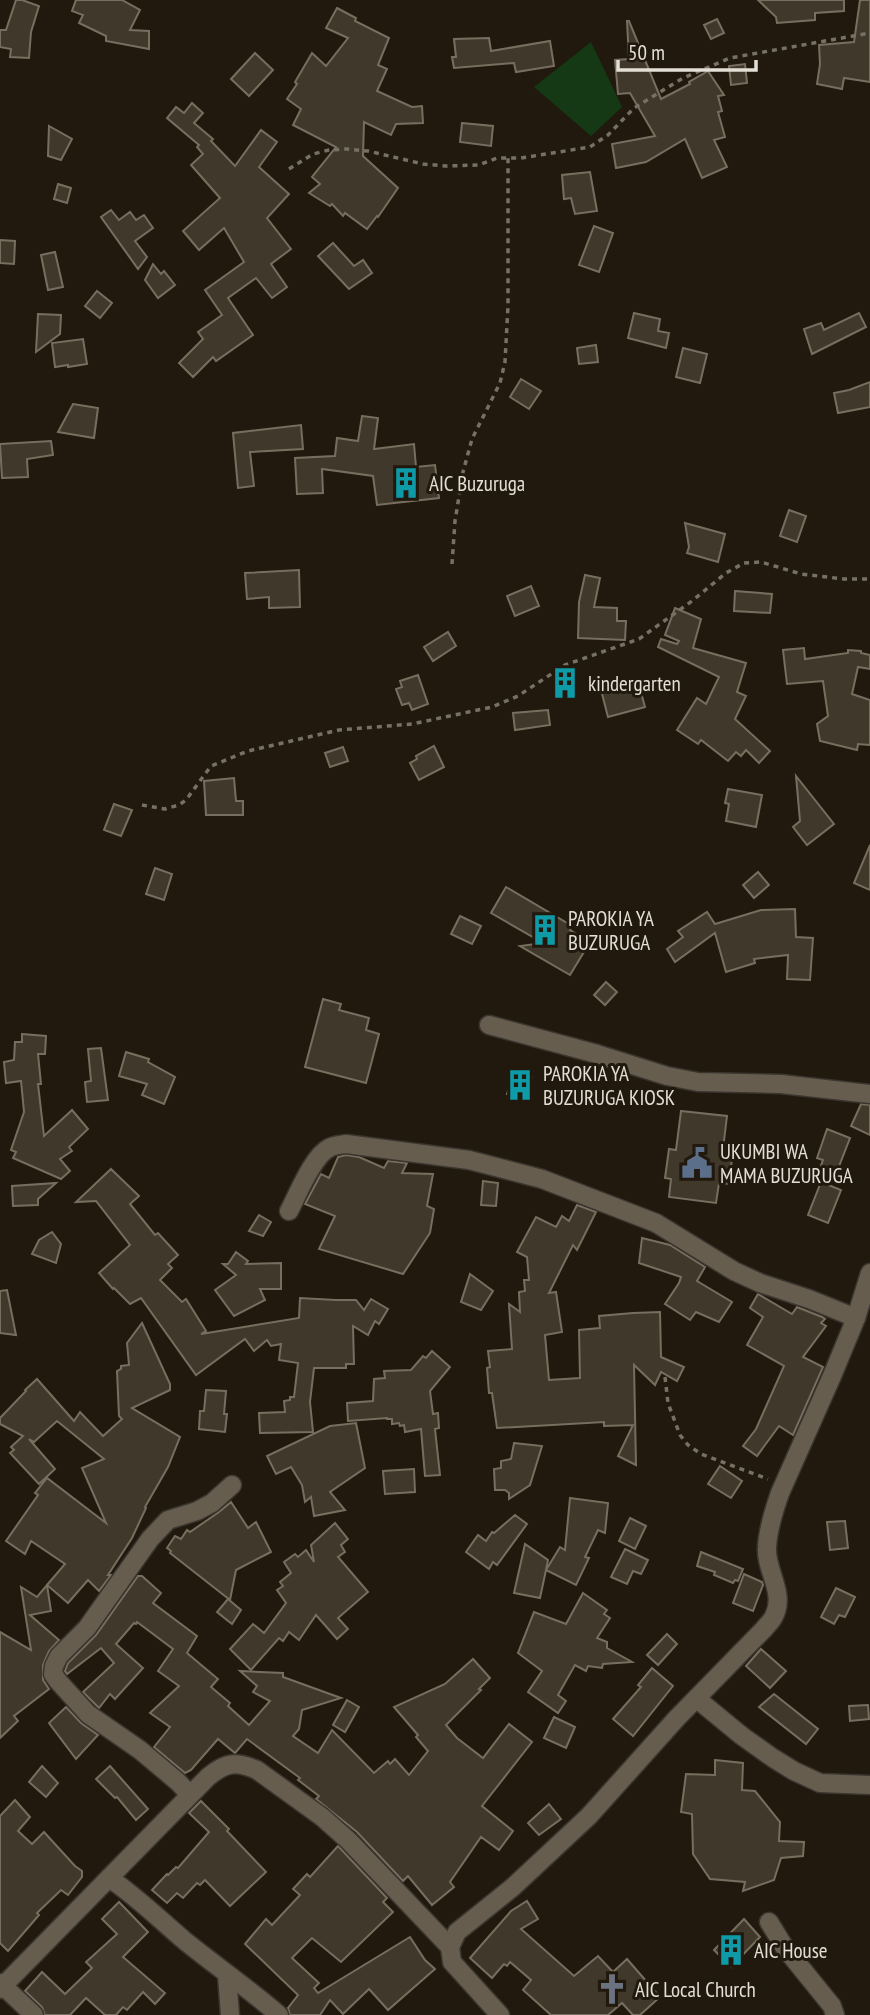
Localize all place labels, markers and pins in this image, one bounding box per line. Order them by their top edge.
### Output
building icon: AIC Buzuruga [389,466,423,500]
place label: AIC Buzuruga [429,470,525,497]
building icon: kindergarten [548,666,582,700]
place label: kindergarten [588,670,681,697]
place label: PAROKIA YA BUZURUGA [568,905,654,956]
building icon: PAROKIA YA BUZURUGA [528,913,562,947]
place label: PAROKIA YA BUZURUGA KIOSK [543,1060,675,1111]
building icon: PAROKIA YA BUZURUGA KIOSK [503,1068,537,1102]
place label: UKUMBI WA MAMA BUZURUGA [720,1138,853,1189]
public building icon: UKUMBI WA MAMA BUZURUGA [680,1146,714,1180]
building icon: AIC House [714,1933,748,1967]
place label: AIC House [754,1937,827,1964]
church icon: AIC Local Church [595,1972,629,2006]
place label: AIC Local Church [635,1976,756,2003]

